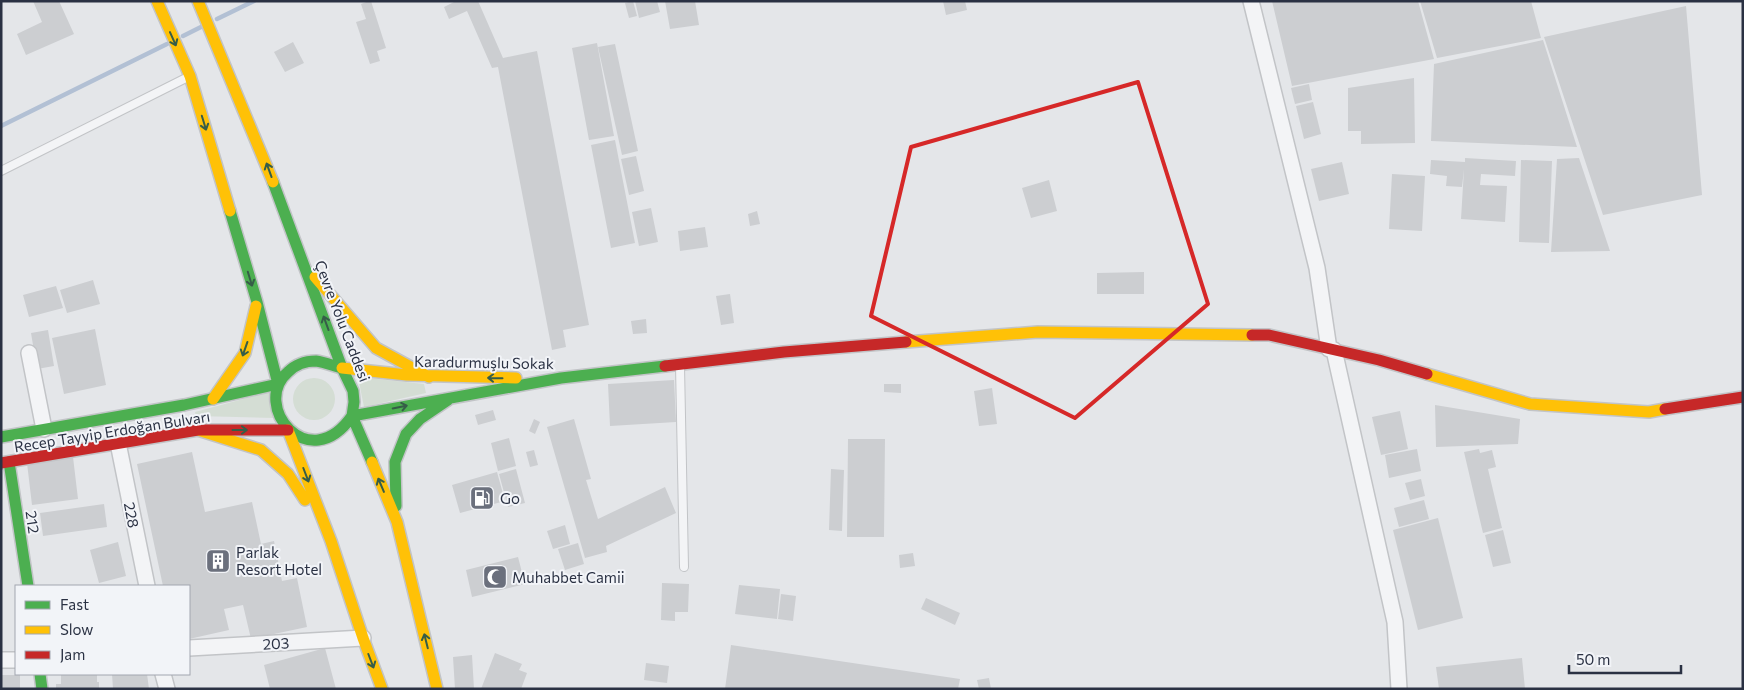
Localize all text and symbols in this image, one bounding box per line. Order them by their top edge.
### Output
one-way arrow [169,31,179,46]
one-way arrow [199,115,209,131]
one-way arrow [264,163,273,178]
street label: Çevre Yolu Caddesi [312,258,374,384]
one-way arrow [246,270,256,286]
one-way arrow [321,315,330,331]
one-way arrow [240,341,249,356]
street label: Karadurmuşlu Sokak [414,352,554,372]
one-way arrow [487,373,503,382]
one-way arrow [391,402,407,412]
street label: Recep Tayyip Erdoğan Bulvarı [13,407,211,455]
one-way arrow [231,425,247,435]
one-way arrow [302,467,311,482]
one-way arrow [376,478,385,493]
fuel station icon: Go [469,485,495,511]
place label: Go [500,489,520,507]
street label: 228 [121,501,143,529]
street label: 212 [22,509,44,535]
place label: Parlak Resort Hotel [236,543,322,578]
building icon: Parlak Resort Hotel [205,548,231,574]
mosque icon: Muhabbet Camii [482,564,508,590]
place label: Muhabbet Camii [512,568,625,586]
legend [15,585,190,675]
text: Fast [60,595,89,613]
text: Slow [60,620,93,638]
street label: 203 [262,633,290,653]
one-way arrow [420,634,430,650]
scale bar [1569,642,1682,674]
text: Jam [60,645,85,663]
text: 50 m [1576,650,1610,668]
one-way arrow [367,653,376,668]

